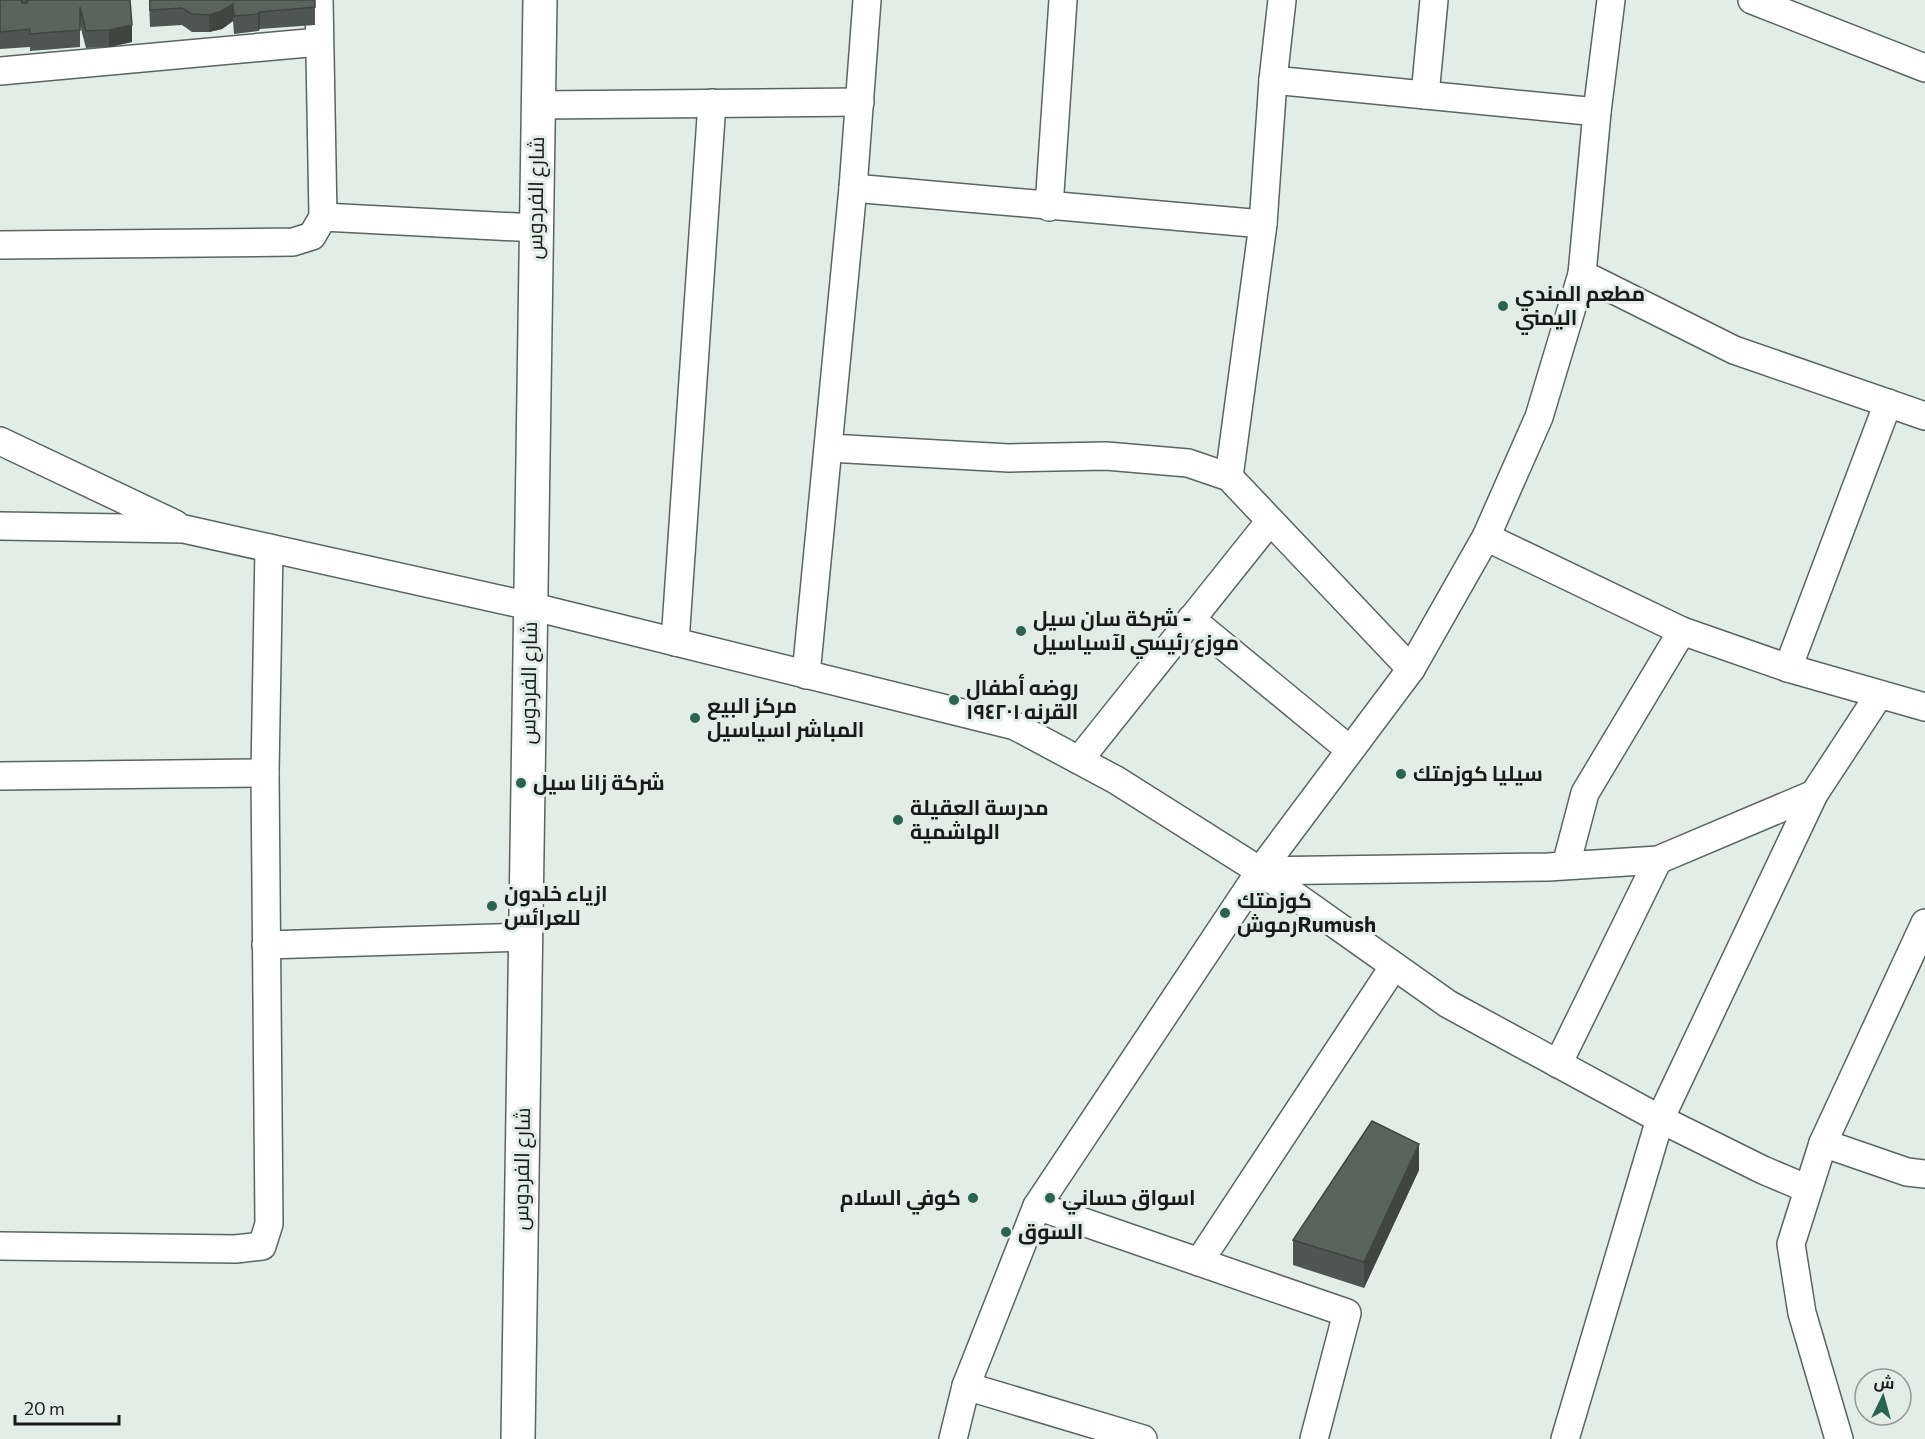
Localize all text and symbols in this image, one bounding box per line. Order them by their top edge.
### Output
street label: شارع الفردوس [521,136,551,260]
place label: مطعم المندي اليمني [1515,280,1645,335]
marker: مطعم المندي اليمني [1496,299,1510,313]
place label: شركة سان سيل - موزع رئيسي لآسياسيل [1033,605,1239,659]
street label: شارع الفردوس [514,621,544,745]
marker: شركة سان سيل - موزع رئيسي لآسياسيل [1014,624,1028,638]
place label: روضه أطفال القرنه ١٩٤٢٠١ [966,674,1079,724]
place label: مركز البيع المباشر اسياسيل [707,692,864,742]
marker: روضه أطفال القرنه ١٩٤٢٠١ [947,693,961,707]
marker: مركز البيع المباشر اسياسيل [688,711,702,725]
place label: سيليا كوزمتك [1413,760,1543,787]
marker: سيليا كوزمتك [1394,767,1408,781]
place label: شركة زانا سيل [533,769,665,795]
marker: شركة زانا سيل [514,776,528,790]
place label: مدرسة العقيلة الهاشمية [910,794,1049,845]
marker: مدرسة العقيلة الهاشمية [891,813,905,827]
place label: ازياء خلدون للعرائس [504,880,608,930]
place label: كوزمتك رموشRumush [1237,887,1376,938]
marker: ازياء خلدون للعرائس [485,899,499,913]
marker: كوزمتك رموشRumush [1218,906,1232,920]
street label: شارع الفردوس [507,1107,537,1231]
place label: كوفي السلام [840,1184,961,1215]
place label: اسواق حساني [1062,1184,1196,1215]
marker: كوفي السلام [966,1191,980,1205]
marker: اسواق حساني [1043,1191,1057,1205]
place label: السوق [1018,1218,1083,1245]
marker: السوق [999,1225,1013,1239]
north arrow [1853,1367,1913,1427]
text: ش [1873,1371,1895,1393]
scale bar [15,1388,118,1426]
text: 20 m [24,1397,65,1419]

